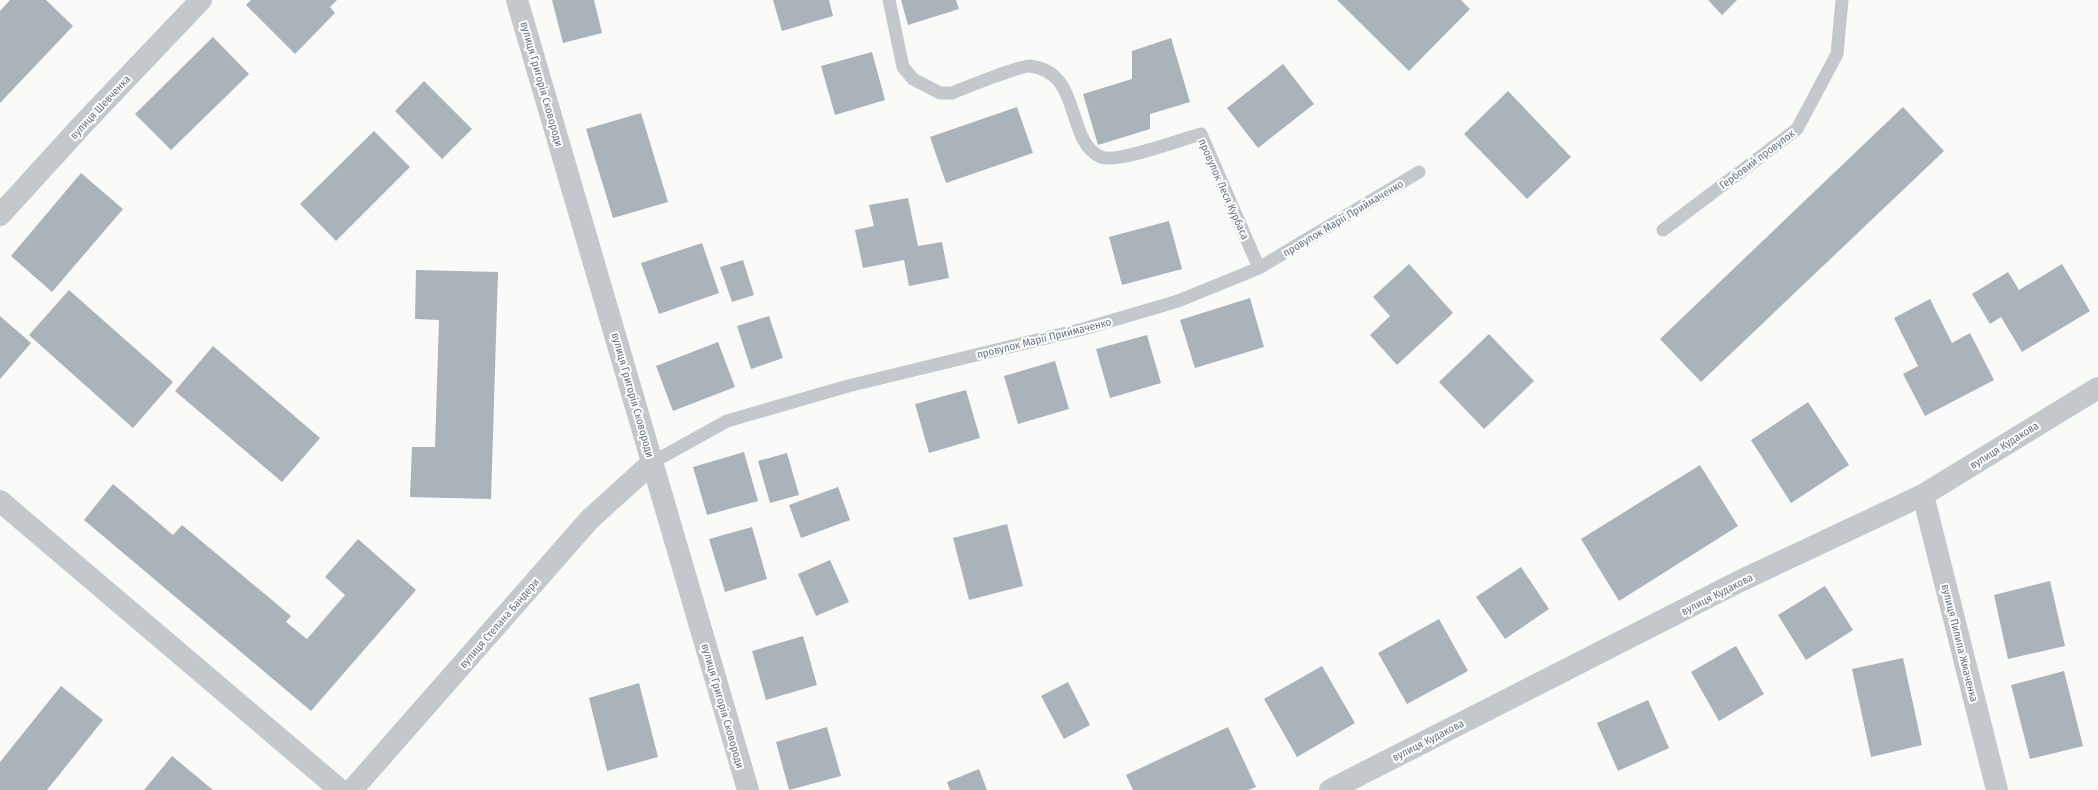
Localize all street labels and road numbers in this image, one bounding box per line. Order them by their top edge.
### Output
street label: вулиця Григорія Сковороди [517,20,566,148]
street label: вулиця Шевченка [67,73,133,142]
street label: Гербовий провулок [1717,126,1798,192]
street label: провулок Леся Курбаса [1195,137,1252,242]
street label: провулок Марії Приймаченко [1281,177,1406,260]
street label: провулок Марії Приймаченко [976,315,1113,361]
street label: вулиця Григорія Сковороди [608,331,657,459]
street label: вулиця Кудакова [1967,419,2041,472]
street label: вулиця Кудакова [1679,571,1755,618]
street label: вулиця Степана Бандери [457,576,542,671]
street label: вулиця Пилипа Жмаченка [1939,583,1980,703]
street label: вулиця Григорія Сковороди [698,642,747,770]
street label: вулиця Кудакова [1390,717,1466,764]

